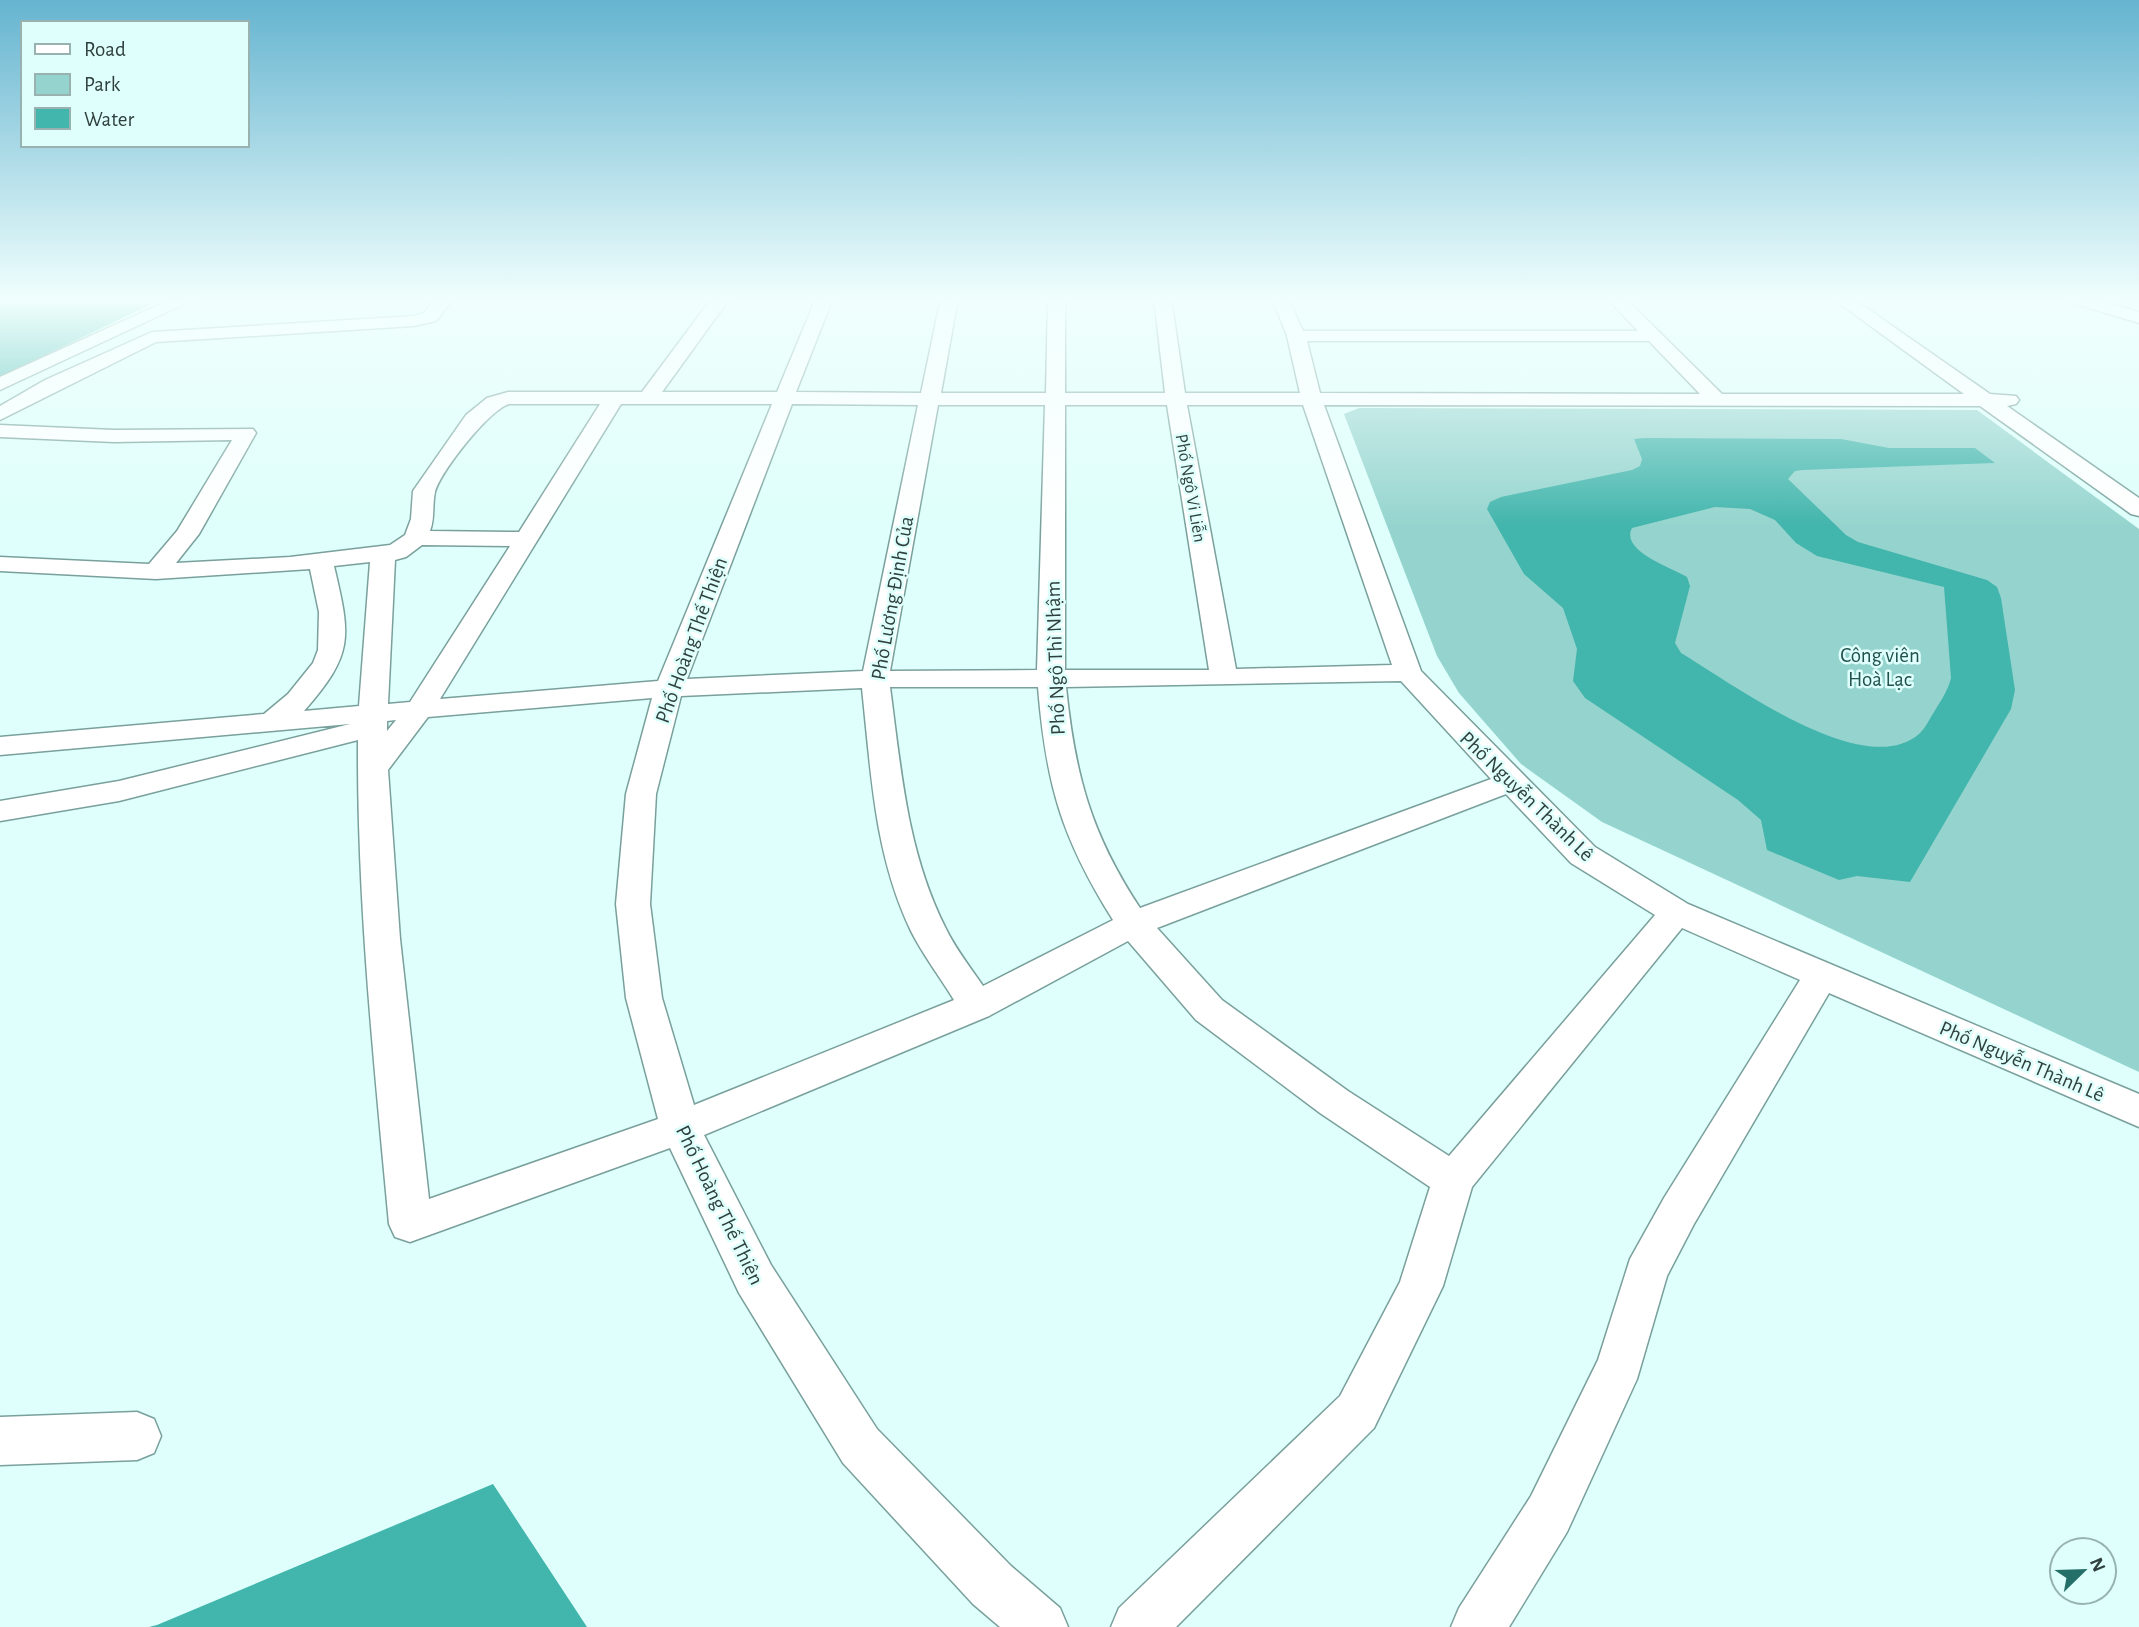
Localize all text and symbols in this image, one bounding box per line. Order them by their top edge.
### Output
legend [21,21,248,147]
text: Road [84,39,126,60]
text: Park [84,74,121,95]
text: Water [84,109,134,130]
street label: Phố Ngô Vi Liễn [1172,432,1210,544]
street label: Phố Lương Định Của [868,514,917,682]
street label: Phố Hoàng Thế Thiện [652,555,731,726]
street label: Phố Ngô Thì Nhậm [1042,580,1069,736]
park label: Công viên Hoà Lạc [1840,645,1920,690]
street label: Phố Nguyễn Thành Lê [1456,727,1598,865]
street label: Phố Nguyễn Thành Lê [1936,1016,2108,1106]
street label: Phố Hoàng Thế Thiện [672,1122,767,1288]
north arrow [2048,1536,2118,1606]
text: N [2086,1555,2109,1575]

